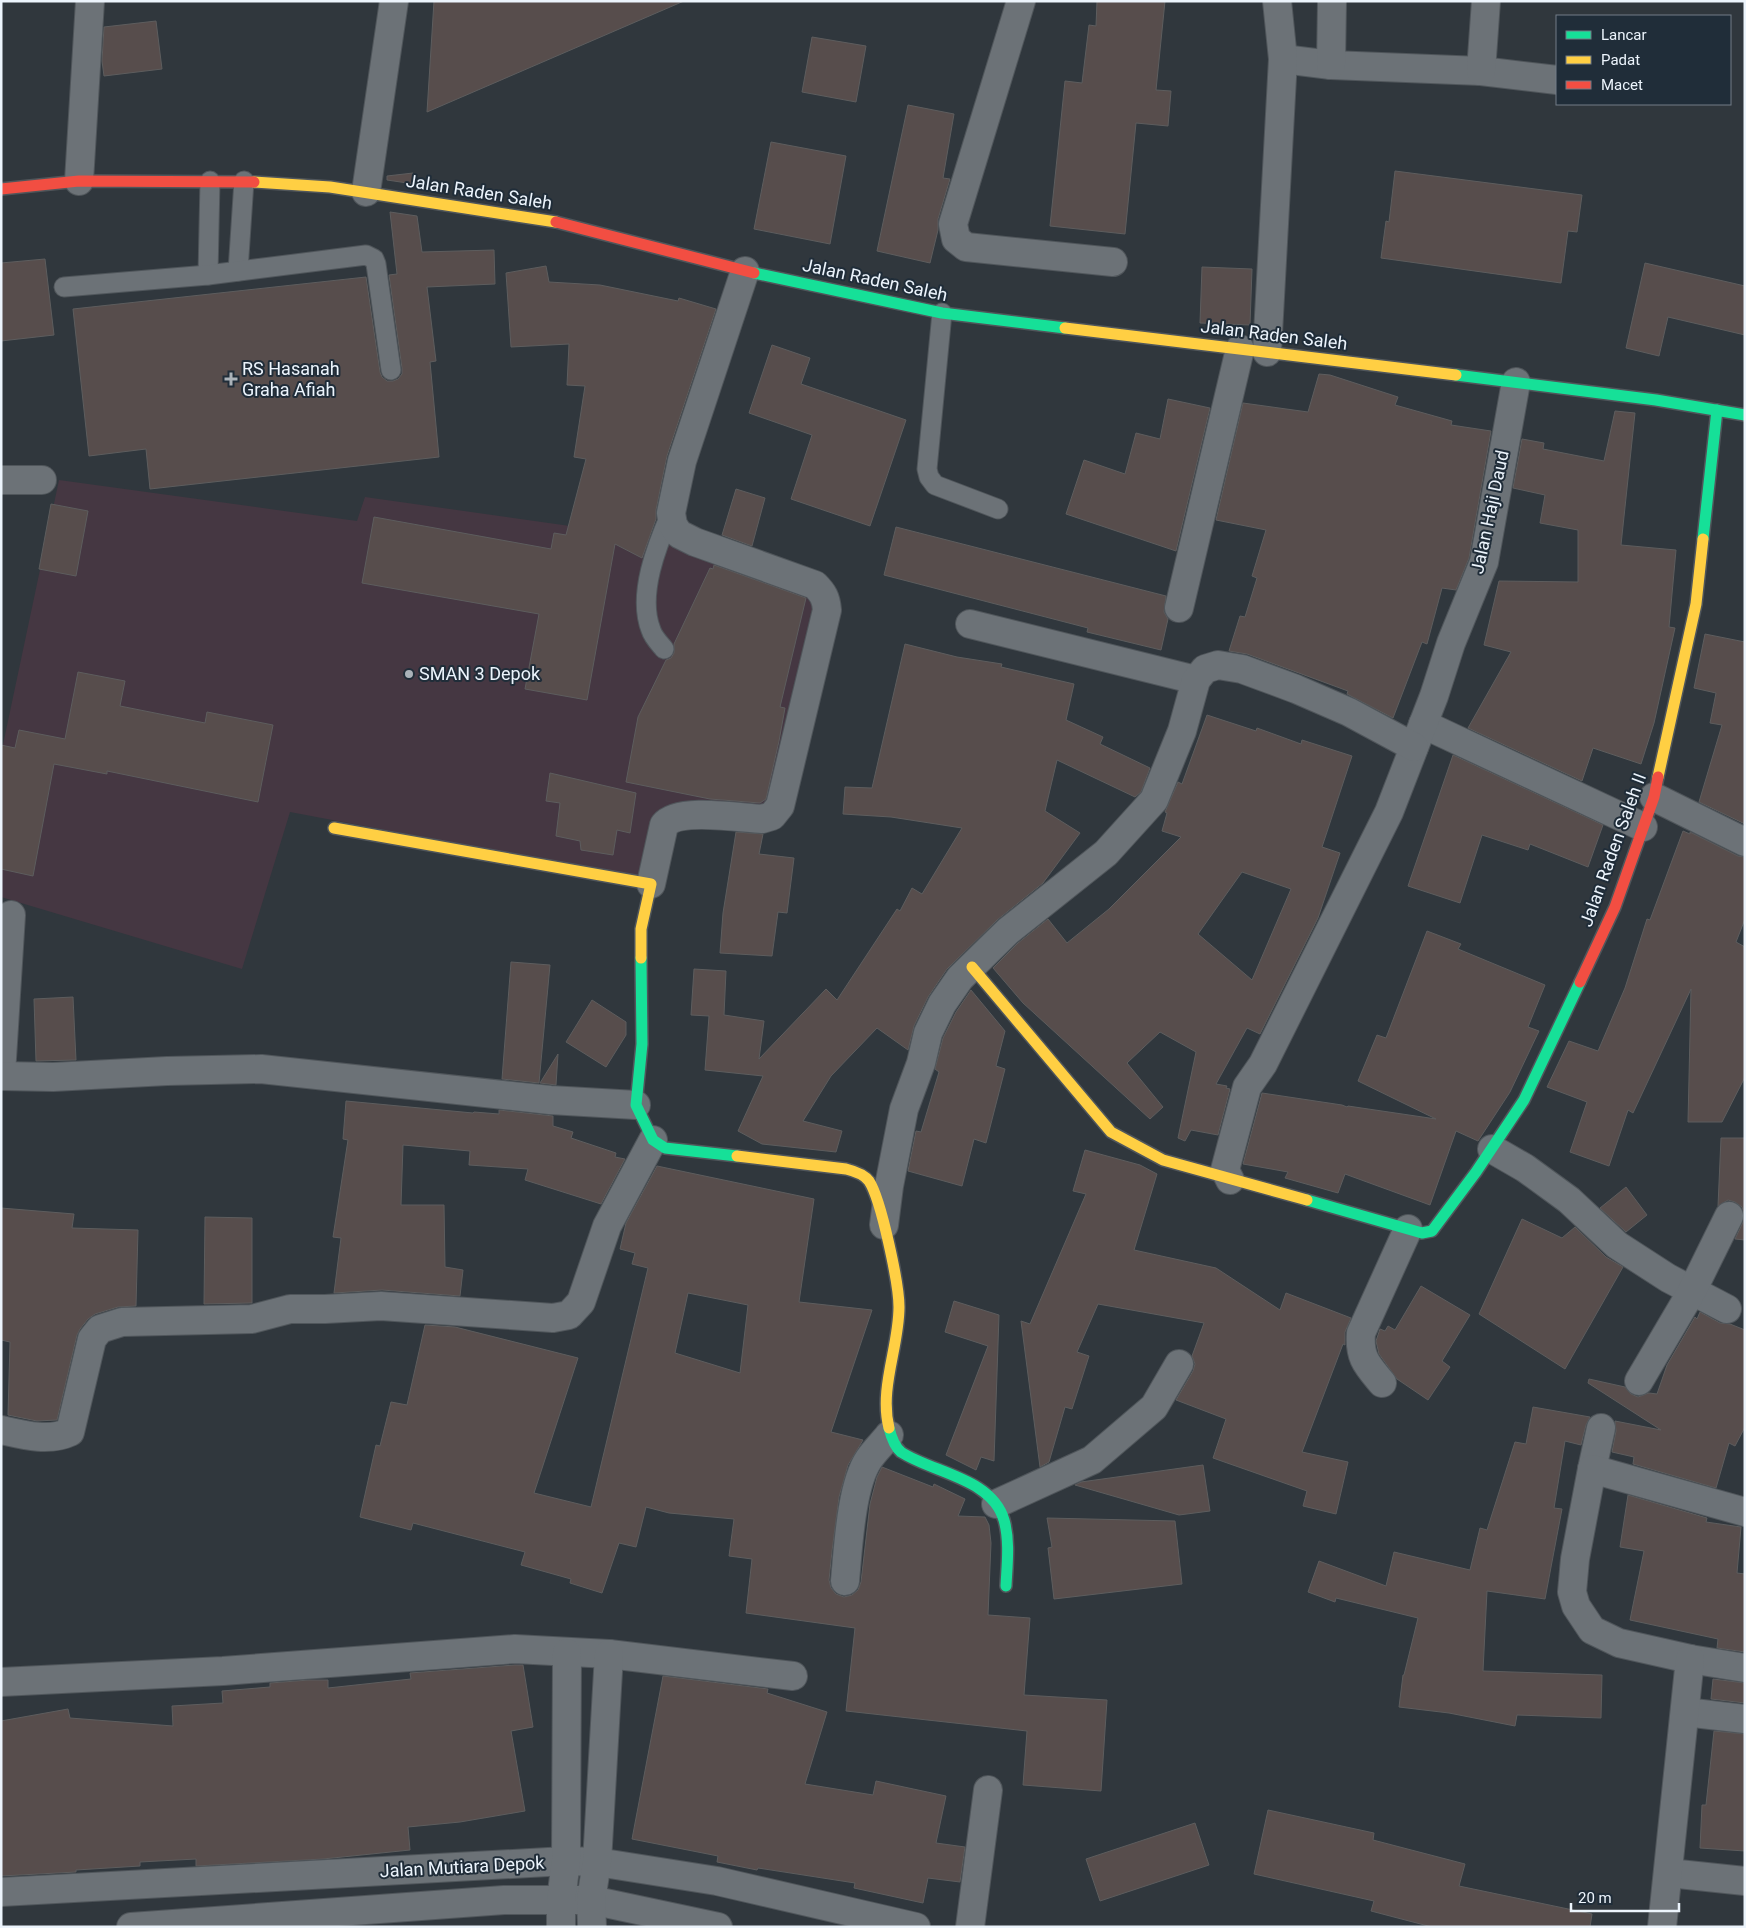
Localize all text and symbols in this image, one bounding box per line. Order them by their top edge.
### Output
legend [1556,15,1731,105]
text: Lancar [1601,26,1647,44]
text: Padat [1601,51,1640,69]
text: Macet [1601,76,1643,94]
street label: Jalan Raden Saleh [405,170,554,213]
street label: Jalan Raden Saleh [801,254,949,305]
street label: Jalan Raden Saleh [1200,315,1349,354]
place label: RS Hasanah Graha Afiah [242,358,340,400]
marker: RS Hasanah Graha Afiah [224,372,238,386]
street label: Jalan Haji Daud [1466,448,1513,576]
place label: SMAN 3 Depok [419,663,541,684]
marker: SMAN 3 Depok [403,668,415,680]
street label: Jalan Raden Saleh II [1575,770,1650,929]
street label: Jalan Mutiara Depok [379,1852,546,1881]
scale bar [1571,1880,1678,1912]
text: 20 m [1578,1889,1612,1907]

